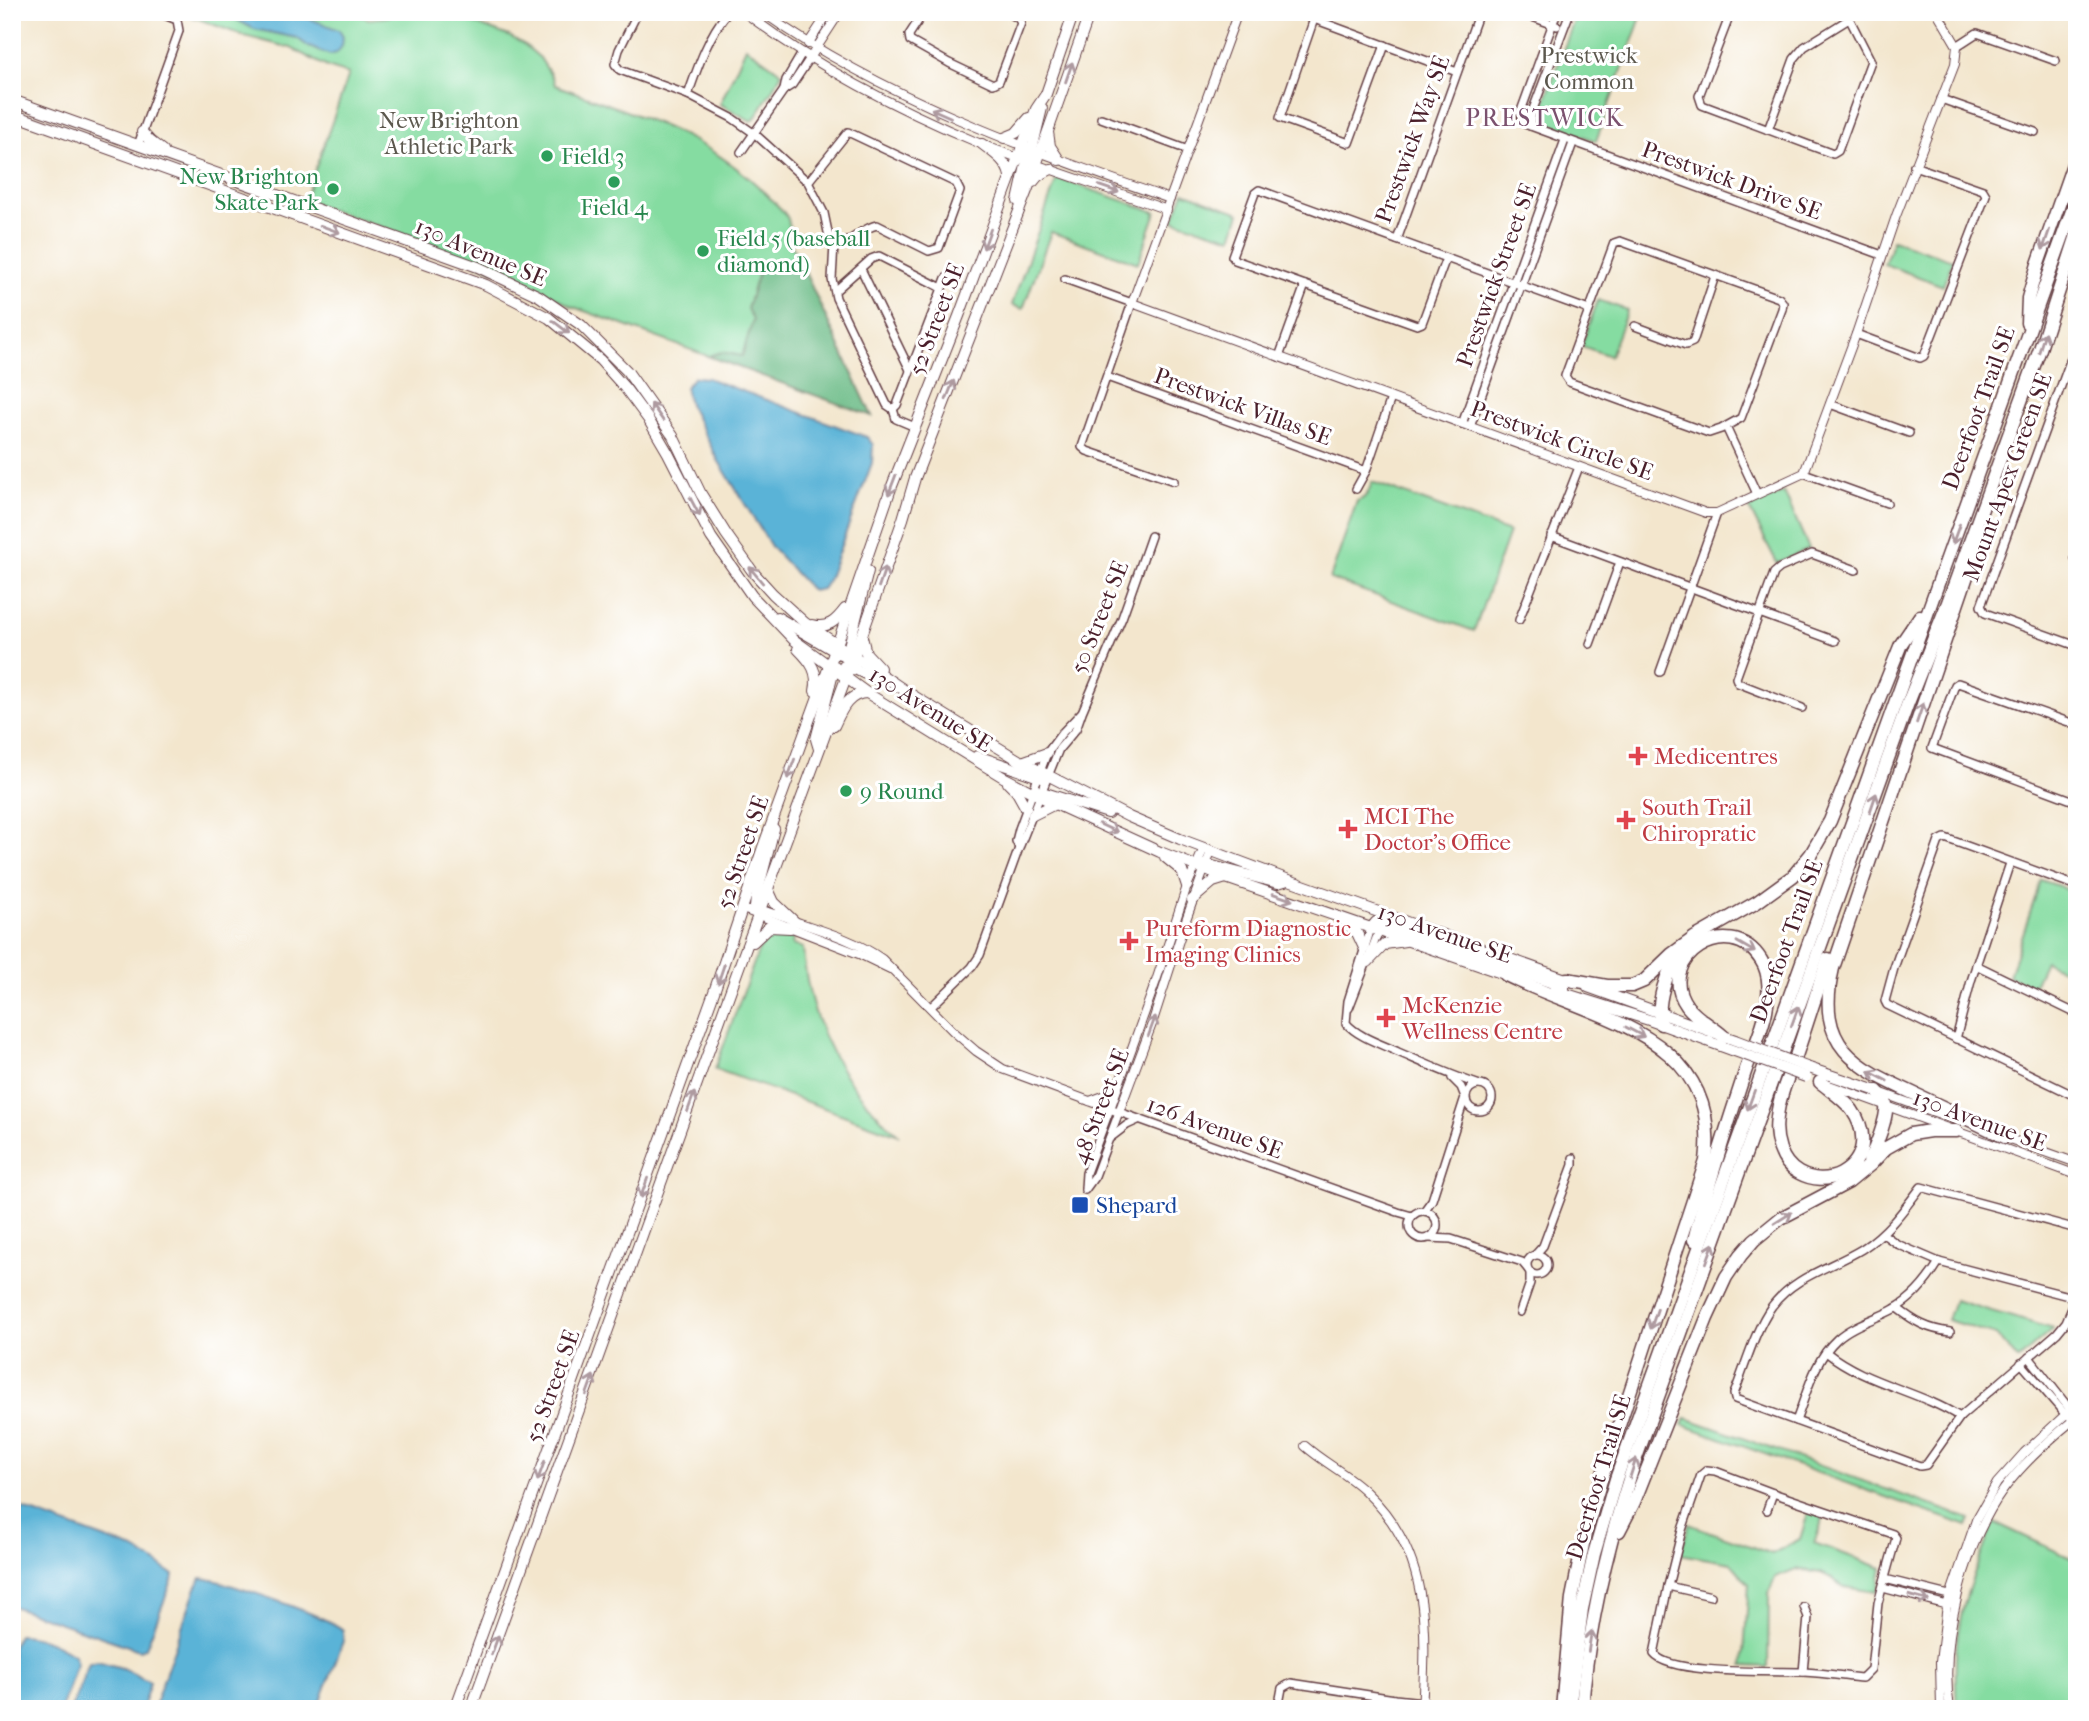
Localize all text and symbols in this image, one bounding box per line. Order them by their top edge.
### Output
park label: Prestwick Common [1540,42,1639,95]
street label: Prestwick Way SE [1370,52,1455,227]
one-way arrow [1064,61,1076,83]
district label: PRESTWICK [1465,104,1625,132]
one-way arrow [931,106,952,119]
park label: New Brighton Athletic Park [379,107,520,160]
street label: Prestwick Drive SE [1638,135,1825,226]
place label: Field 3 [561,143,624,170]
marker: Field 3 [539,148,555,164]
place label: New Brighton Skate Park [179,163,320,216]
marker: Field 4 [606,174,622,190]
street label: Prestwick Street SE [1451,179,1542,371]
marker: New Brighton Skate Park [325,181,341,197]
one-way arrow [1098,183,1120,196]
place label: Field 4 [580,194,649,221]
street label: 130 Avenue SE [411,213,551,292]
one-way arrow [318,224,340,236]
place label: Field 5 (baseball diamond) [717,225,871,278]
one-way arrow [980,228,992,250]
one-way arrow [2039,229,2051,251]
marker: Field 5 (baseball diamond) [695,243,711,259]
street label: 52 Street SE [903,259,970,379]
one-way arrow [551,320,570,335]
street label: Deerfoot Trail SE [1936,323,2021,494]
one-way arrow [2036,331,2049,353]
street label: Prestwick Villas SE [1151,362,1335,451]
street label: Mount Apex Green SE [1957,369,2058,585]
one-way arrow [944,380,957,401]
street label: Prestwick Circle SE [1467,395,1657,486]
one-way arrow [650,403,664,422]
one-way arrow [885,474,897,496]
one-way arrow [689,496,703,517]
one-way arrow [1949,522,1961,544]
street label: 50 Street SE [1065,557,1134,677]
one-way arrow [748,566,764,584]
one-way arrow [877,567,889,589]
street label: 130 Avenue SE [864,661,997,758]
one-way arrow [1915,702,1927,724]
place label: Medicentres [1654,743,1778,770]
marker: Medicentres [1628,746,1648,766]
one-way arrow [784,757,797,779]
place label: 9 Round [860,778,944,805]
marker: 9 Round [838,783,854,799]
street label: 52 Street SE [710,792,774,912]
one-way arrow [1868,792,1880,814]
place label: South Trail Chiropratic [1642,794,1756,847]
place label: MCI The Doctor's Office [1364,803,1511,856]
marker: South Trail Chiropratic [1616,810,1636,830]
marker: MCI The Doctor's Office [1338,819,1358,839]
one-way arrow [1097,822,1118,835]
street label: Deerfoot Trail SE [1744,856,1829,1027]
one-way arrow [1271,892,1293,905]
street label: 130 Avenue SE [1374,898,1516,969]
place label: Pureform Diagnostic Imaging Clinics [1145,915,1351,968]
marker: Pureform Diagnostic Imaging Clinics [1119,931,1139,951]
one-way arrow [1735,940,1755,954]
one-way arrow [714,962,726,984]
place label: McKenzie Wellness Centre [1401,992,1563,1045]
one-way arrow [1790,1006,1802,1028]
marker: McKenzie Wellness Centre [1376,1008,1396,1028]
one-way arrow [1146,1015,1159,1037]
one-way arrow [1624,1026,1645,1039]
street label: 48 Street SE [1066,1045,1135,1168]
one-way arrow [1868,1069,1888,1083]
street label: 130 Avenue SE [1909,1084,2050,1157]
one-way arrow [1744,1089,1756,1111]
street label: 126 Avenue SE [1143,1090,1286,1165]
one-way arrow [686,1091,698,1113]
one-way arrow [637,1176,649,1198]
place label: Shepard [1096,1192,1178,1219]
marker: Shepard [1070,1195,1090,1215]
one-way arrow [1772,1211,1792,1225]
one-way arrow [1705,1243,1717,1265]
one-way arrow [1647,1307,1659,1329]
street label: 52 Street SE [520,1326,585,1446]
one-way arrow [584,1374,597,1396]
street label: Deerfoot Trail SE [1560,1391,1637,1563]
one-way arrow [1628,1457,1640,1479]
one-way arrow [534,1459,547,1481]
one-way arrow [1907,1592,1930,1605]
one-way arrow [1584,1630,1597,1653]
one-way arrow [490,1634,502,1656]

